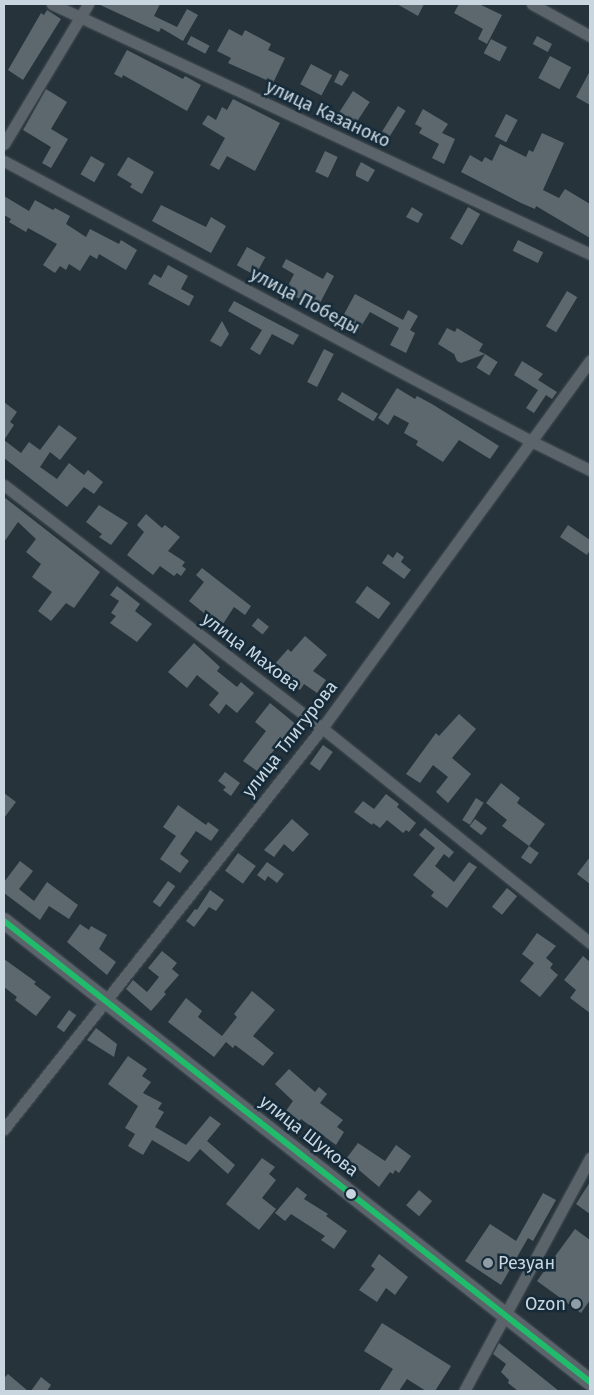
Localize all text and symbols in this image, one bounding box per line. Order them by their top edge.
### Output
street label: улица Казаноко [262,76,394,152]
street label: улица Победы [247,263,363,339]
street label: улица Махова [198,608,304,696]
street label: улица Тлигурова [238,676,342,802]
street label: улица Шукова [255,1091,363,1181]
unlabelled marker [346,1189,356,1199]
place label: Резуан [498,1252,555,1274]
marker: Резуан [482,1257,494,1269]
place label: Ozon [525,1293,566,1315]
marker: Ozon [570,1298,582,1310]

